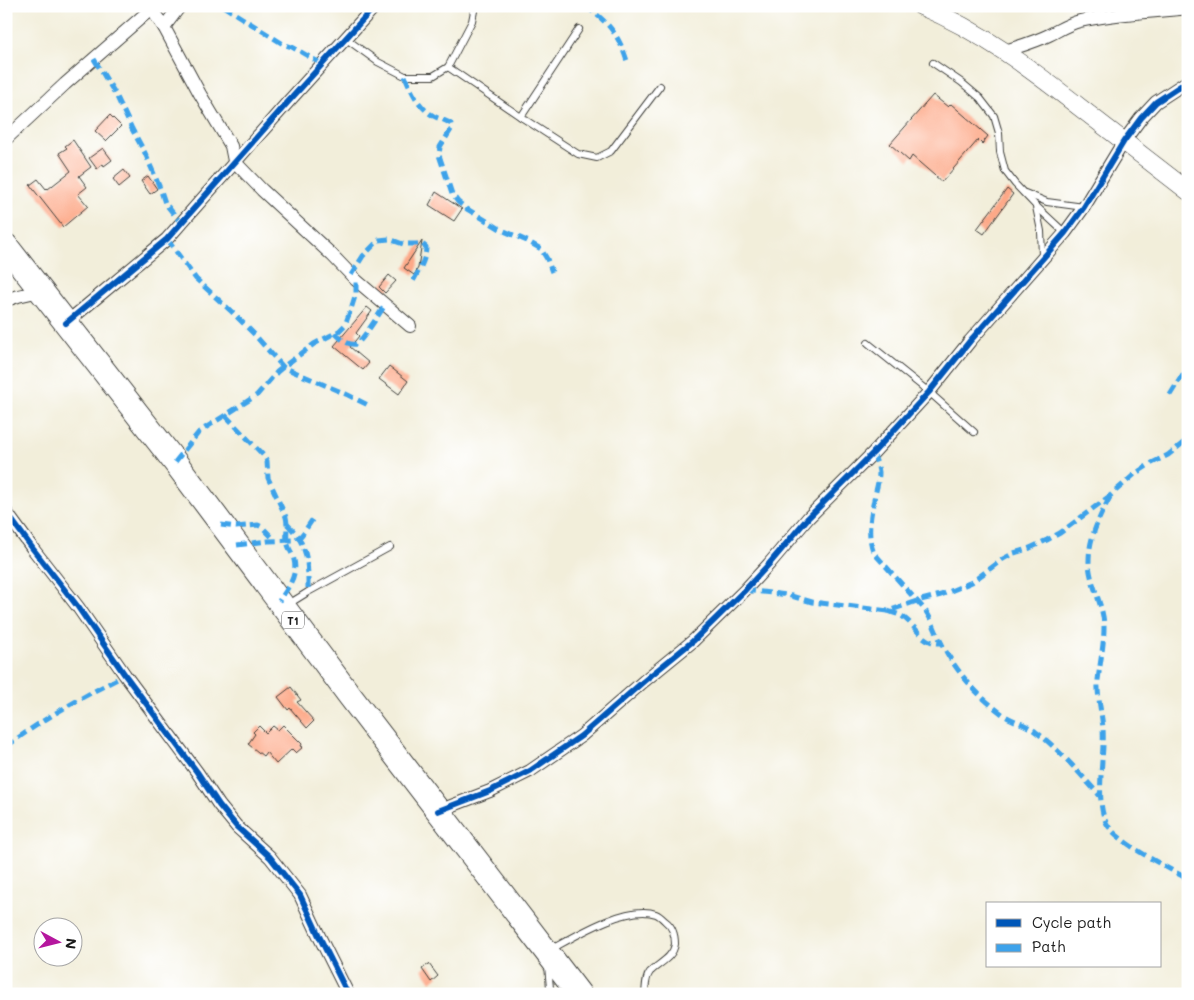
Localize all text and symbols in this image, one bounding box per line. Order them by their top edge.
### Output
road number: T1 [282,612,304,628]
legend [986,902,1162,968]
text: Cycle path [1032,912,1111,932]
north arrow [32,918,82,968]
text: Path [1032,936,1066,956]
text: N [61,937,81,950]

